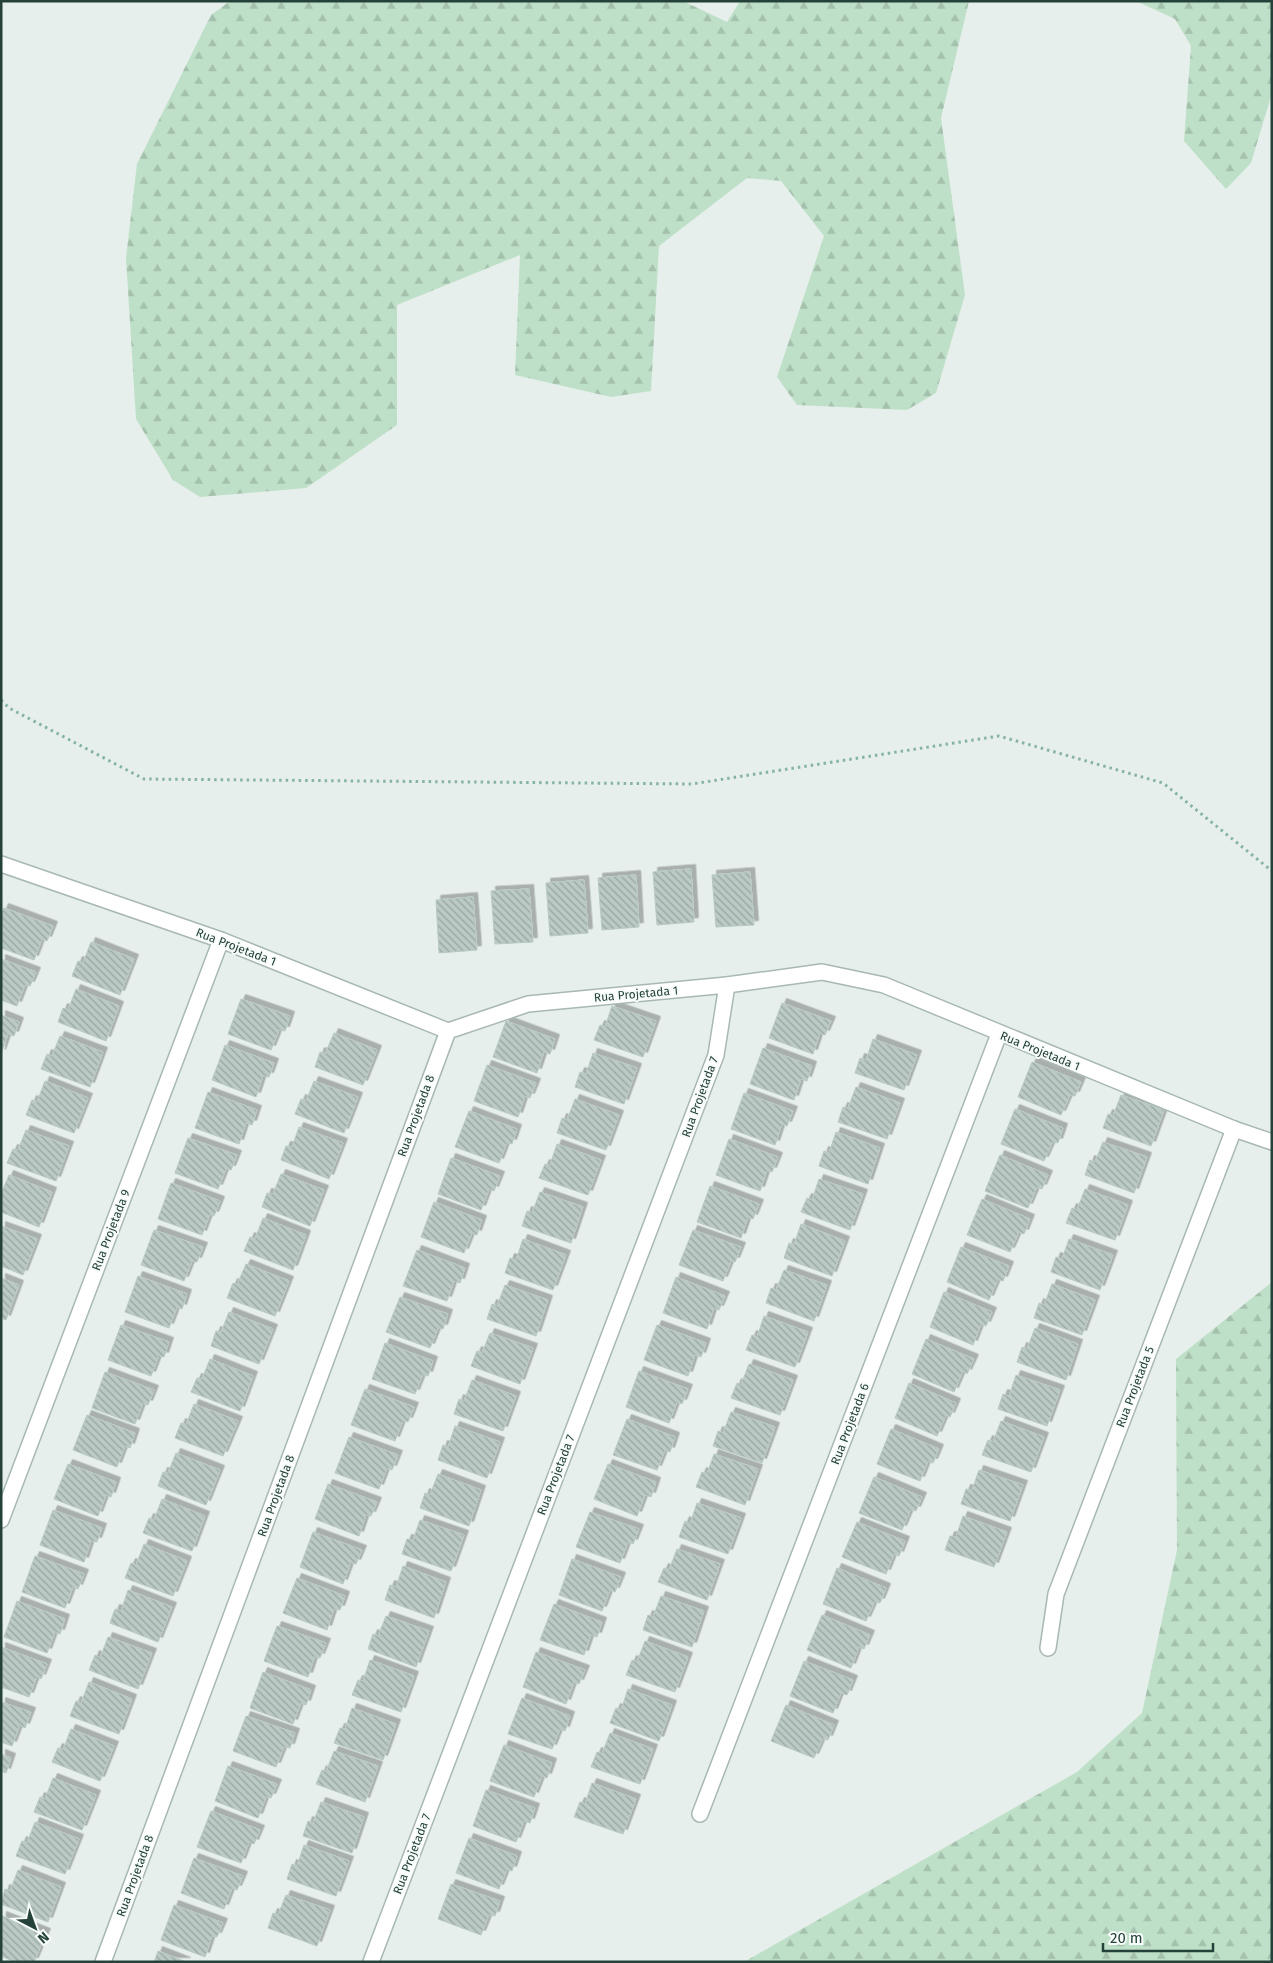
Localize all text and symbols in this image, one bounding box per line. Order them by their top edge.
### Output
street label: Rua Projetada 1 [194,925,278,969]
street label: Rua Projetada 1 [593,983,679,1005]
street label: Rua Projetada 1 [998,1029,1082,1073]
street label: Rua Projetada 7 [679,1055,721,1139]
street label: Rua Projetada 8 [395,1073,437,1159]
street label: Rua Projetada 9 [89,1187,133,1273]
street label: Rua Projetada 5 [1113,1345,1157,1429]
street label: Rua Projetada 6 [828,1381,872,1467]
street label: Rua Projetada 7 [534,1433,578,1517]
street label: Rua Projetada 8 [255,1453,297,1539]
street label: Rua Projetada 7 [390,1812,434,1896]
street label: Rua Projetada 8 [114,1833,156,1919]
north arrow [10,1903,60,1953]
scale bar [1103,1920,1213,1952]
text: N [34,1928,52,1947]
text: 20 m [1110,1929,1143,1947]

